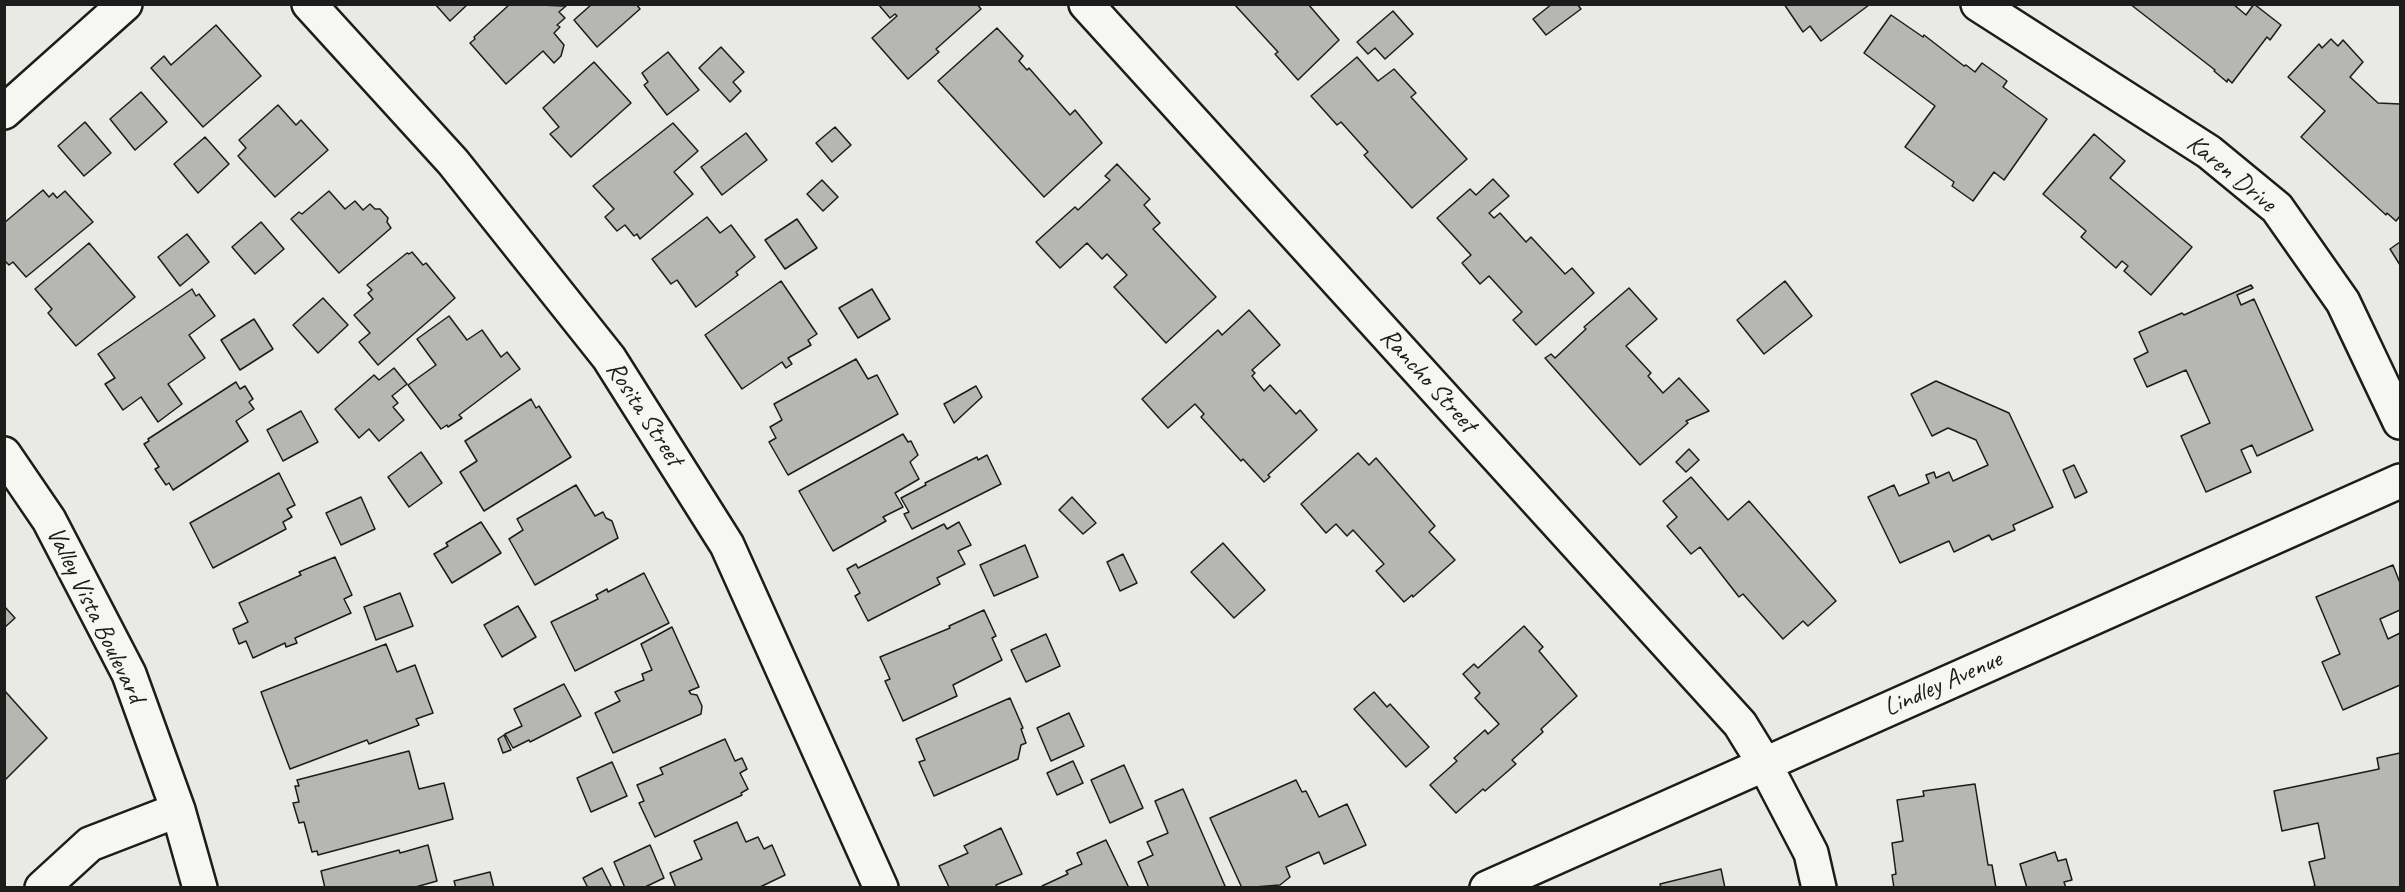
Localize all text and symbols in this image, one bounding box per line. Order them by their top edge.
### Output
street label: Karen Drive [2180,129,2282,219]
street label: Rancho Street [1373,322,1483,440]
street label: Rosita Street [599,356,689,472]
street label: Valley Vista Boulevard [39,522,151,708]
street label: Lindley Avenue [1879,644,2007,724]

